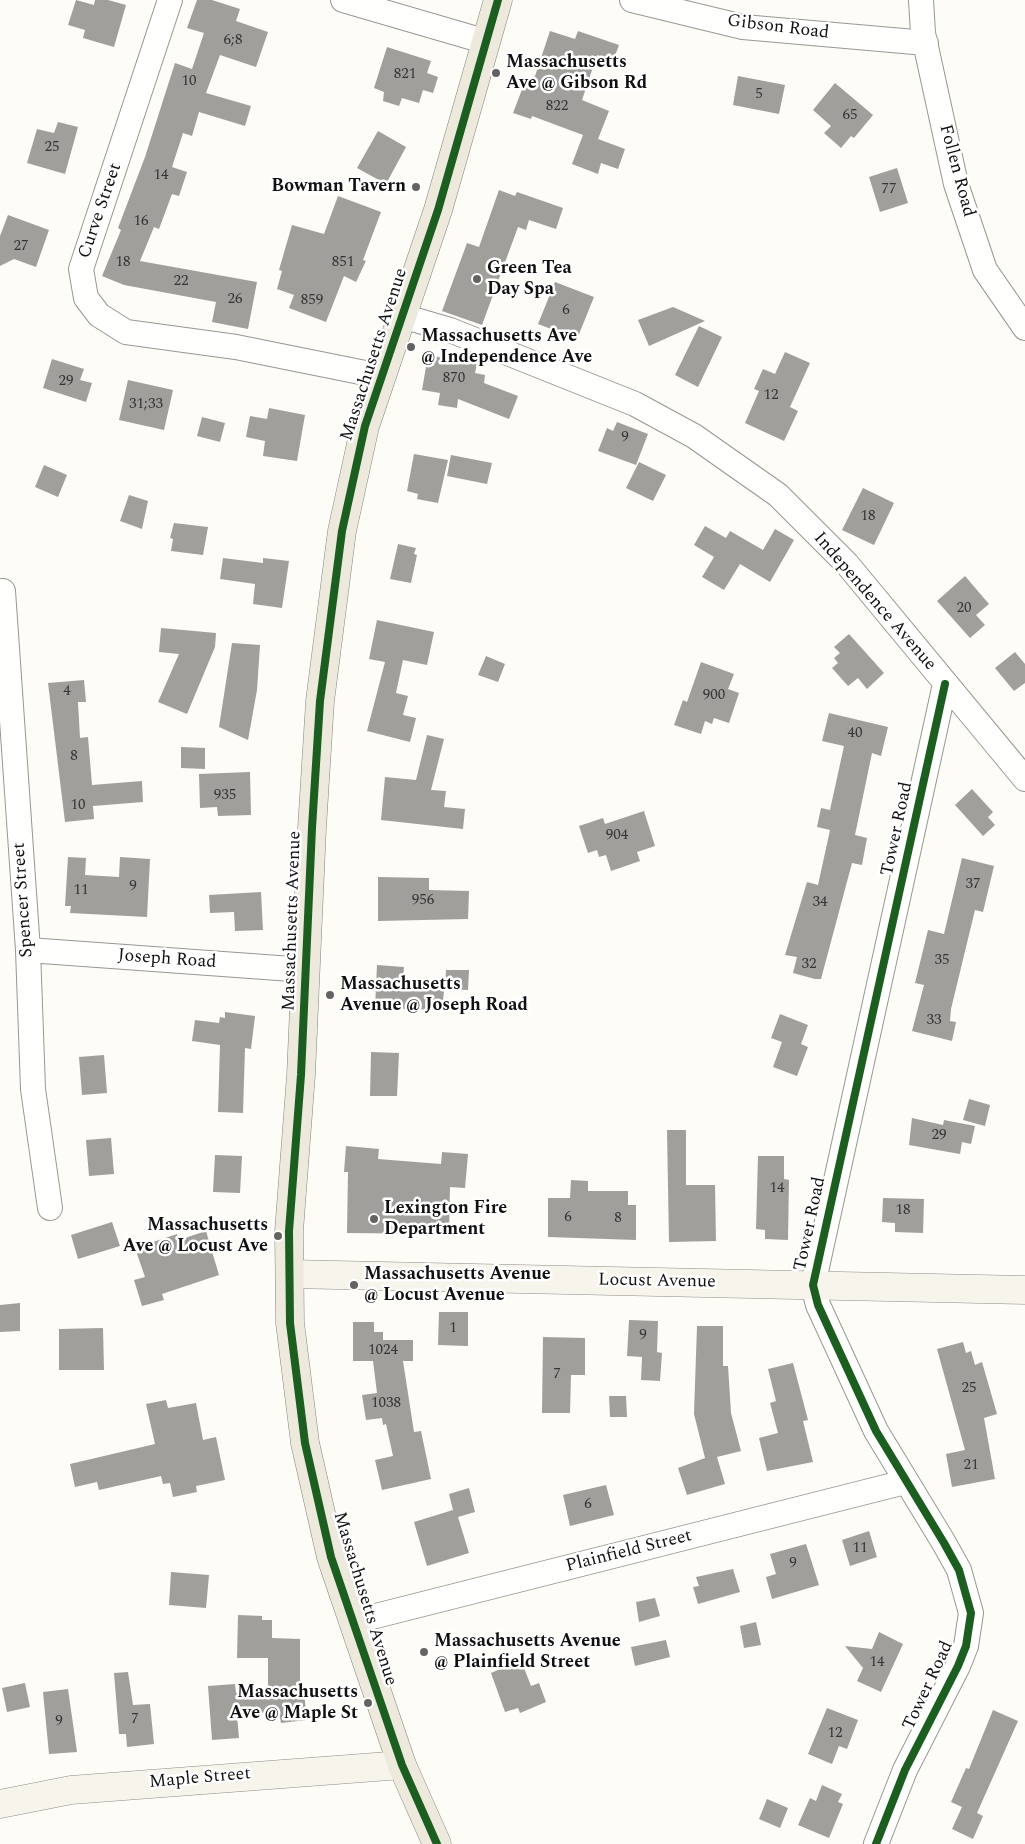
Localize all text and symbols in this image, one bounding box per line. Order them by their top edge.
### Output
street label: Gibson Road [726,11,830,45]
house number: 6;8 [224,32,242,50]
place label: Massachusetts Ave @ Gibson Rd [506,52,647,94]
house number: 821 [394,66,416,84]
marker: Massachusetts Ave @ Gibson Rd [490,67,502,79]
house number: 10 [182,73,196,91]
house number: 5 [755,86,763,104]
house number: 822 [546,98,568,116]
house number: 65 [843,107,857,125]
street label: Follen Road [933,122,979,220]
house number: 25 [45,139,59,157]
street label: Curve Street [75,160,127,262]
house number: 14 [154,167,168,185]
place label: Bowman Tavern [271,176,406,198]
marker: Bowman Tavern [410,181,422,193]
house number: 77 [882,181,896,199]
house number: 16 [134,213,148,231]
house number: 27 [14,238,28,256]
house number: 18 [116,254,130,272]
house number: 851 [332,254,354,272]
place label: Green Tea Day Spa [487,258,572,300]
street label: Massachusetts Avenue [337,266,413,444]
house number: 22 [174,273,188,291]
marker: Green Tea Day Spa [471,273,483,285]
house number: 26 [228,291,242,309]
house number: 859 [301,292,323,310]
house number: 6 [562,302,570,320]
place label: Massachusetts Ave @ Independence Ave [421,326,592,368]
marker: Massachusetts Ave @ Independence Ave [405,341,417,353]
house number: 870 [443,370,465,388]
house number: 29 [59,373,73,391]
house number: 12 [764,387,778,405]
house number: 31;33 [129,396,163,414]
house number: 9 [621,429,629,447]
house number: 18 [861,508,875,526]
street label: Independence Avenue [808,528,940,676]
house number: 20 [957,600,971,618]
house number: 4 [63,683,71,701]
house number: 900 [703,687,725,705]
house number: 40 [848,725,862,743]
house number: 8 [70,748,78,766]
street label: Tower Road [878,780,918,878]
house number: 935 [214,787,236,805]
house number: 10 [71,797,85,815]
house number: 904 [606,827,628,845]
street label: Massachusetts Avenue [279,830,307,1012]
street label: Spencer Street [9,842,39,958]
house number: 37 [966,876,980,894]
house number: 9 [129,878,137,896]
house number: 11 [74,882,88,900]
house number: 956 [412,892,434,910]
house number: 34 [813,894,827,912]
street label: Joseph Road [117,946,217,974]
house number: 35 [935,952,949,970]
house number: 32 [802,956,816,974]
place label: Massachusetts Avenue @ Joseph Road [340,974,528,1016]
marker: Massachusetts Avenue @ Joseph Road [324,989,336,1001]
house number: 33 [927,1012,941,1030]
house number: 29 [932,1127,946,1145]
street label: Tower Road [791,1175,831,1273]
house number: 14 [770,1180,784,1198]
place label: Lexington Fire Department [384,1198,507,1240]
house number: 18 [896,1202,910,1220]
house number: 6 [564,1209,572,1227]
house number: 8 [614,1210,622,1228]
marker: Lexington Fire Department [368,1213,380,1225]
place label: Massachusetts Ave @ Locust Ave [123,1215,268,1258]
marker: Massachusetts Ave @ Locust Ave [272,1230,284,1242]
place label: Massachusetts Avenue @ Locust Avenue [364,1264,551,1306]
street label: Locust Avenue [598,1270,716,1294]
marker: Massachusetts Avenue @ Locust Avenue [348,1279,360,1291]
house number: 1 [449,1320,457,1338]
house number: 9 [639,1327,647,1345]
house number: 1024 [368,1342,398,1360]
house number: 7 [553,1366,561,1384]
house number: 25 [962,1380,976,1398]
house number: 1038 [371,1395,401,1413]
house number: 21 [964,1457,978,1475]
house number: 6 [584,1496,592,1514]
street label: Massachusetts Avenue [327,1510,401,1688]
street label: Plainfield Street [564,1526,694,1578]
house number: 11 [853,1540,867,1558]
house number: 9 [789,1555,797,1573]
place label: Massachusetts Avenue @ Plainfield Street [434,1631,621,1674]
street label: Tower Road [899,1638,959,1734]
marker: Massachusetts Avenue @ Plainfield Street [418,1646,430,1658]
house number: 14 [870,1654,884,1672]
place label: Massachusetts Ave @ Maple St [229,1682,358,1725]
marker: Massachusetts Ave @ Maple St [362,1697,374,1709]
house number: 7 [131,1711,139,1729]
house number: 9 [55,1713,63,1731]
house number: 12 [828,1725,842,1743]
street label: Maple Street [148,1764,252,1794]

